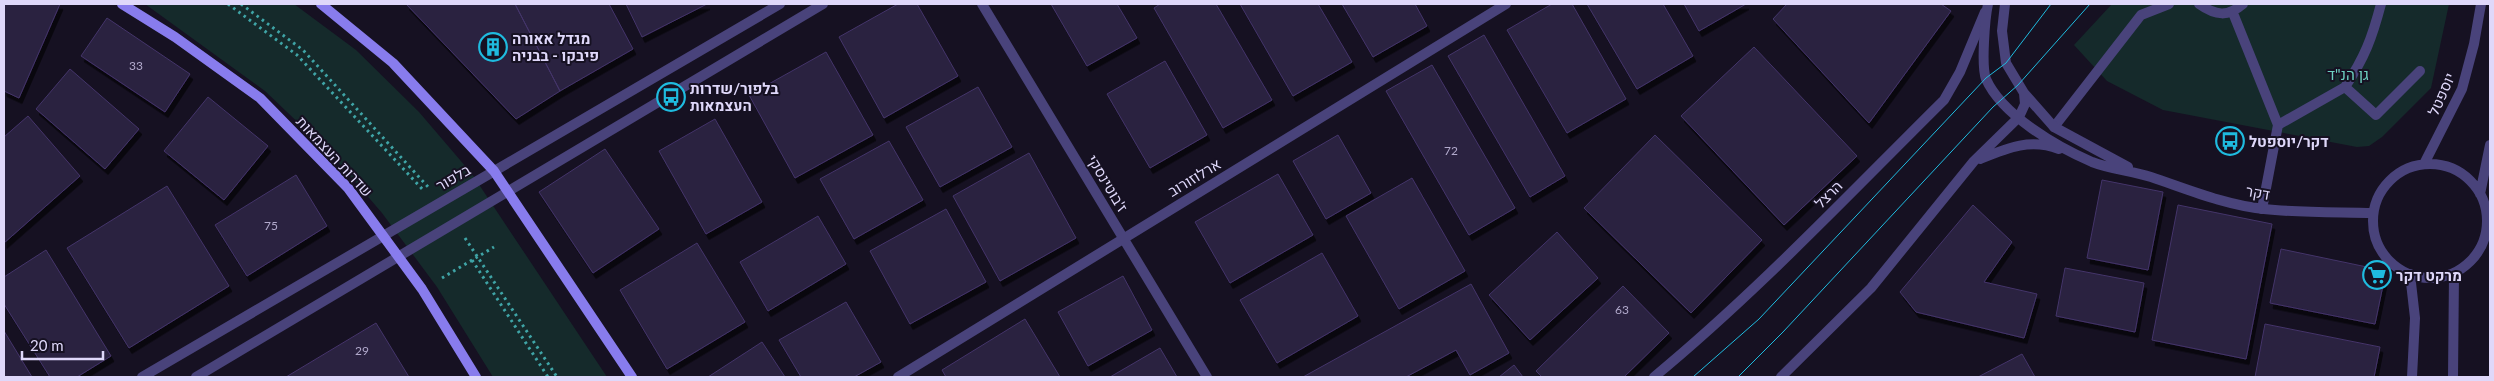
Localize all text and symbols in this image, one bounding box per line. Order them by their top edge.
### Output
place label: מגדל אאורה פיבקו - בבניה [512,29,599,64]
building icon: מגדל אאורה פיבקו - בבניה [478,32,508,62]
house number: 33 [129,58,143,73]
park label: גן הנ"ד [2327,65,2369,83]
street label: יוספטל [2424,70,2458,118]
place label: בלפור/שדרות העצמאות [690,79,779,114]
bus stop icon: בלפור/שדרות העצמאות [656,82,686,112]
street label: שדרות העצמאות [293,112,377,200]
bus stop icon: דקר/יוספטל [2215,126,2245,156]
place label: דקר/יוספטל [2249,132,2329,150]
house number: 72 [1444,143,1458,158]
street label: ז'בוטינסקי [1084,151,1132,215]
street label: ארלוזורוב [1164,154,1224,200]
street label: בלפור [433,160,474,194]
street label: הרצל [1810,176,1846,212]
street label: דקר [2244,181,2272,203]
house number: 75 [264,218,278,233]
supermarket icon: מרקט דקר [2362,260,2392,290]
place label: מרקט דקר [2396,266,2462,284]
house number: 63 [1615,302,1629,317]
scale bar [22,328,104,360]
text: 20 m [30,336,64,354]
house number: 29 [355,343,369,358]

